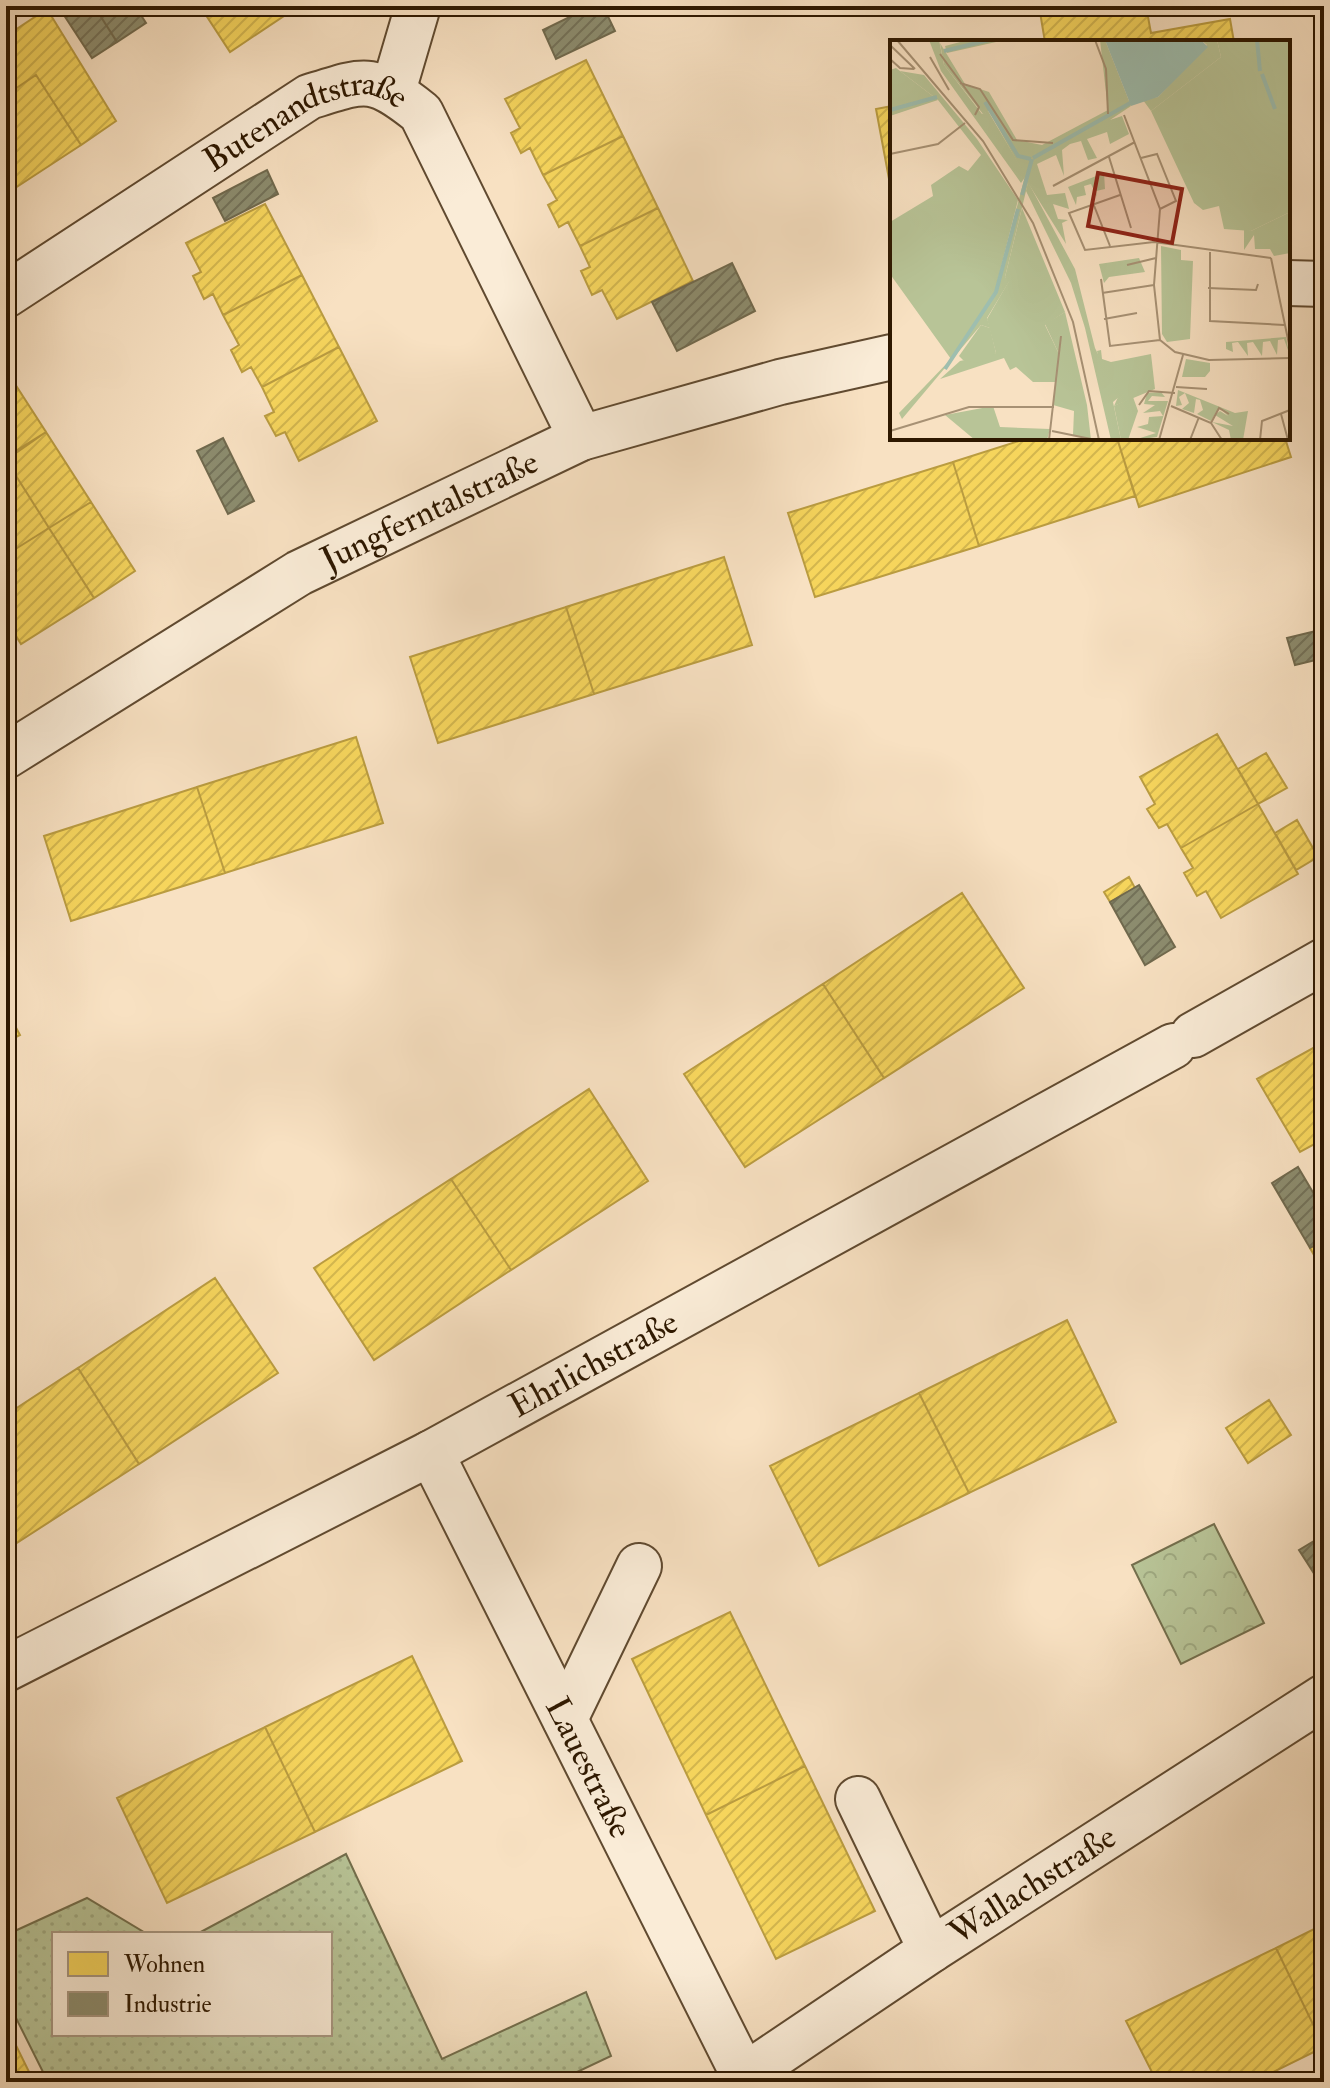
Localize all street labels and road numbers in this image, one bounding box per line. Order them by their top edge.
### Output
street label: Butenandtstraße [195,62,417,182]
street label: Jungferntalstraße [313,440,545,581]
street label: Ehrlichstraße [502,1300,685,1427]
street label: Lauestraße [536,1690,642,1845]
street label: Wallachstraße [940,1815,1124,1955]

